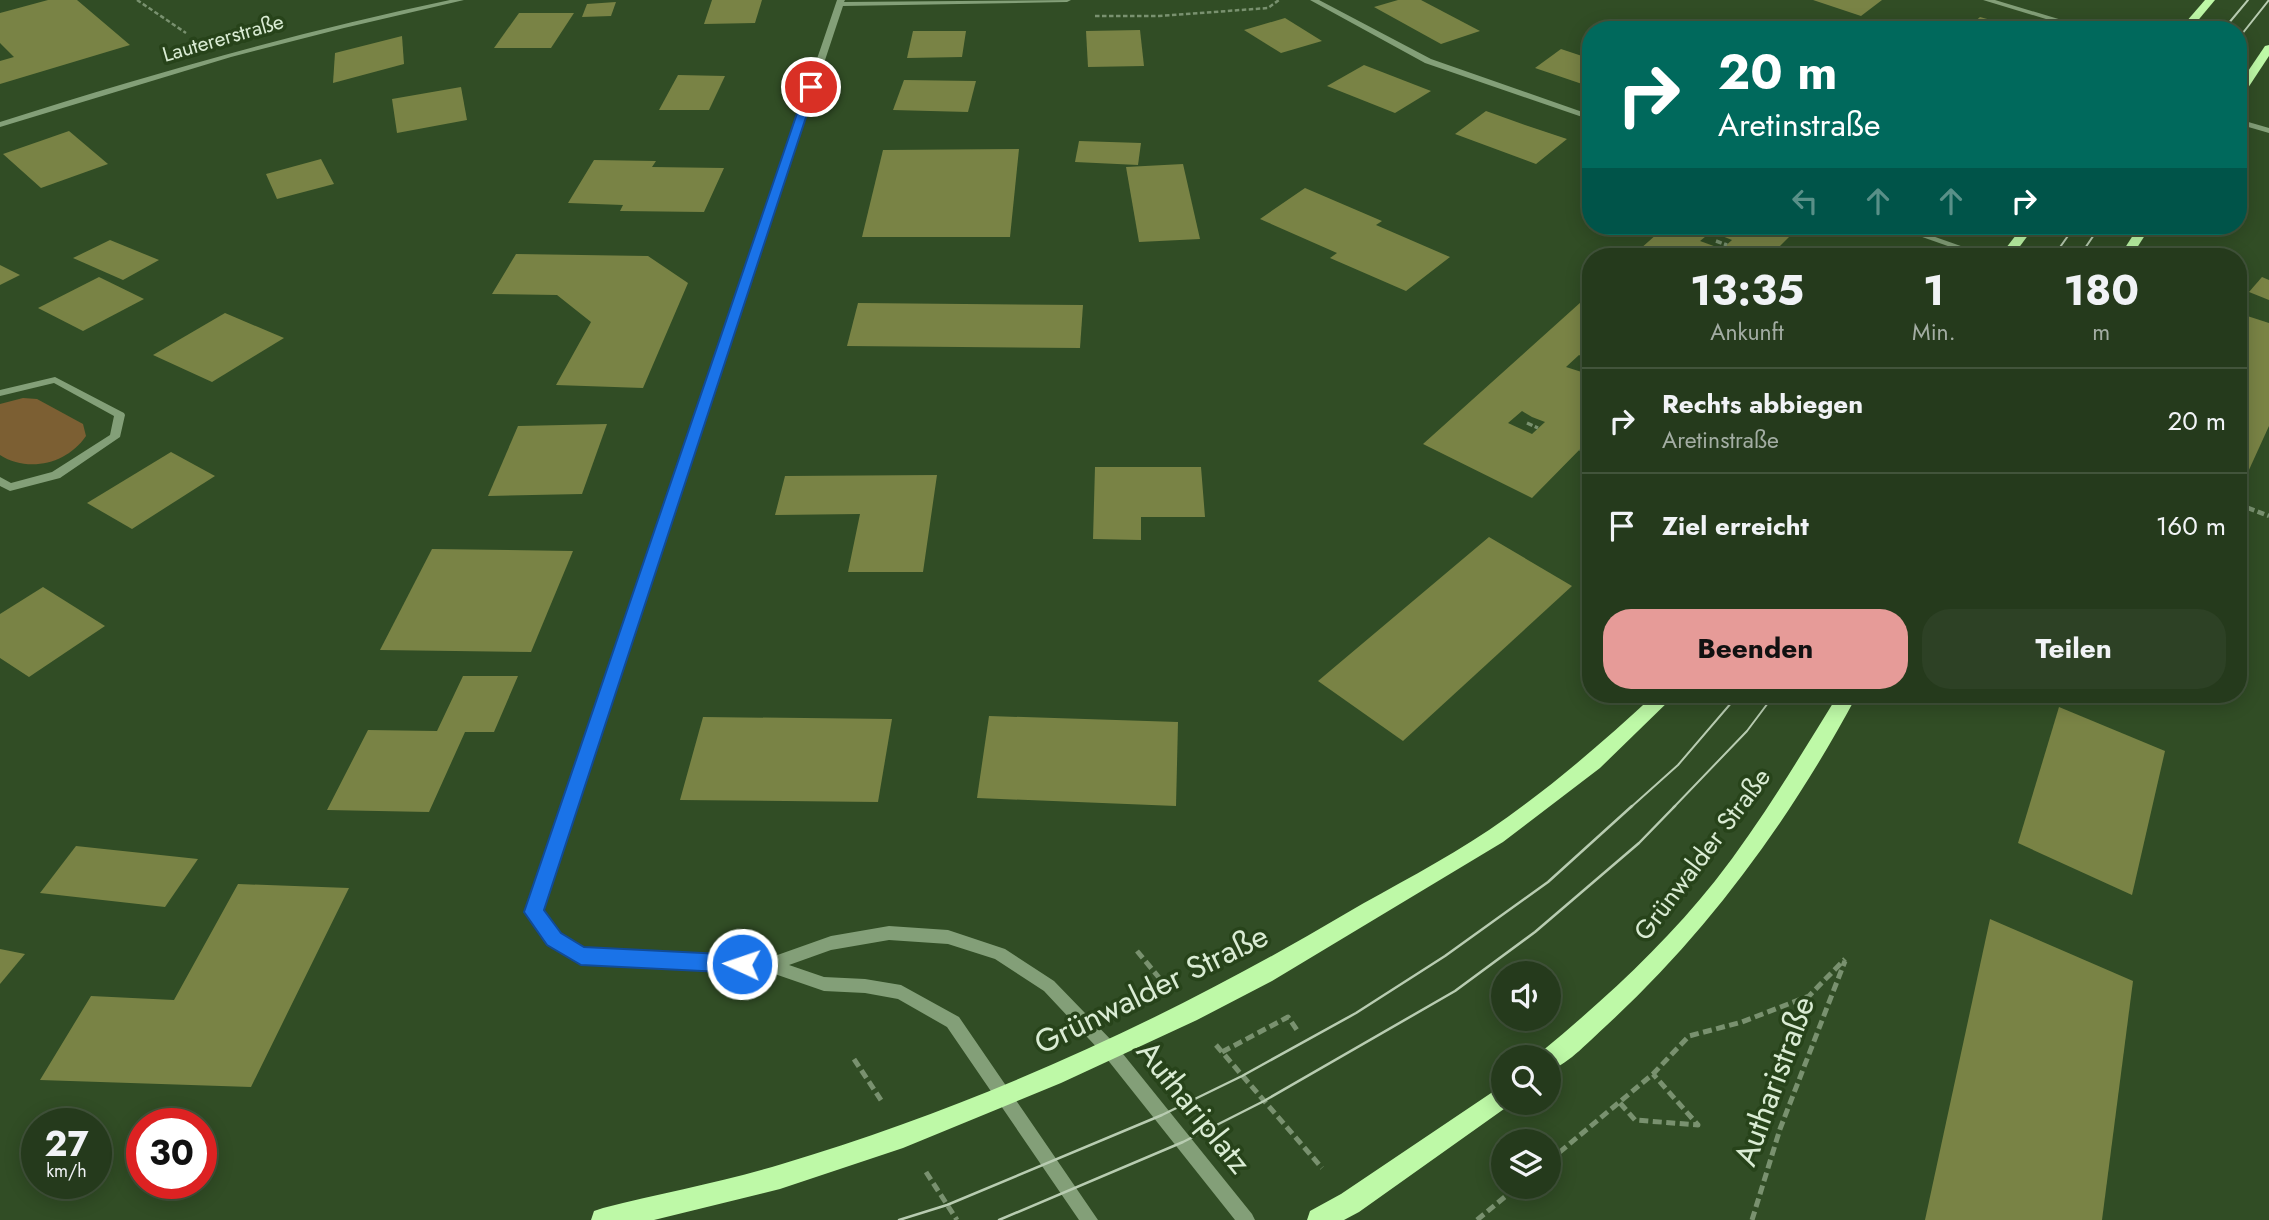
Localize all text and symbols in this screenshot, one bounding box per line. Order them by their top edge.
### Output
street label: Lautererstraße [159,6,287,70]
text: 20 m [1718,37,1837,107]
icon: right [1603,49,1694,140]
pin [781,57,841,117]
icon: arrive [792,68,830,106]
text: Aretinstraße [1718,102,1880,148]
icon: left [1786,182,1824,220]
icon: ahead [1859,182,1897,220]
icon: ahead [1932,182,1970,220]
icon: right [2005,182,2043,220]
text: 13:35 [1690,260,1804,321]
text: 1 [1923,260,1944,321]
text: 180 [2064,260,2139,321]
text: Ankunft [1710,315,1784,349]
text: Min. [1912,315,1956,349]
text: m [2092,315,2110,349]
text: Rechts abbiegen [1662,385,1863,423]
icon: right [1603,402,1641,440]
text: 20 m [2168,402,2226,440]
text: Aretinstraße [1662,423,1779,457]
icon: arrive [1603,507,1641,545]
text: Ziel erreicht [1662,507,1809,545]
text: 160 m [2156,507,2226,545]
button: Beenden [1603,609,1908,689]
button: Teilen [1922,609,2226,689]
street label: Grünwalder Straße [1624,760,1780,948]
street label: Grünwalder Straße [1026,912,1276,1066]
position arrow [705,927,779,1001]
map controls [1491,961,1561,1199]
button: sound [1491,961,1561,1031]
street label: Autharistraße [1722,990,1826,1172]
street label: Authariplatz [1126,1030,1262,1184]
button: search [1491,1045,1561,1115]
speed limit sign: 30 [126,1108,217,1199]
text: 27 [44,1119,89,1169]
button: layers [1491,1129,1561,1199]
text: km/h [46,1158,87,1184]

